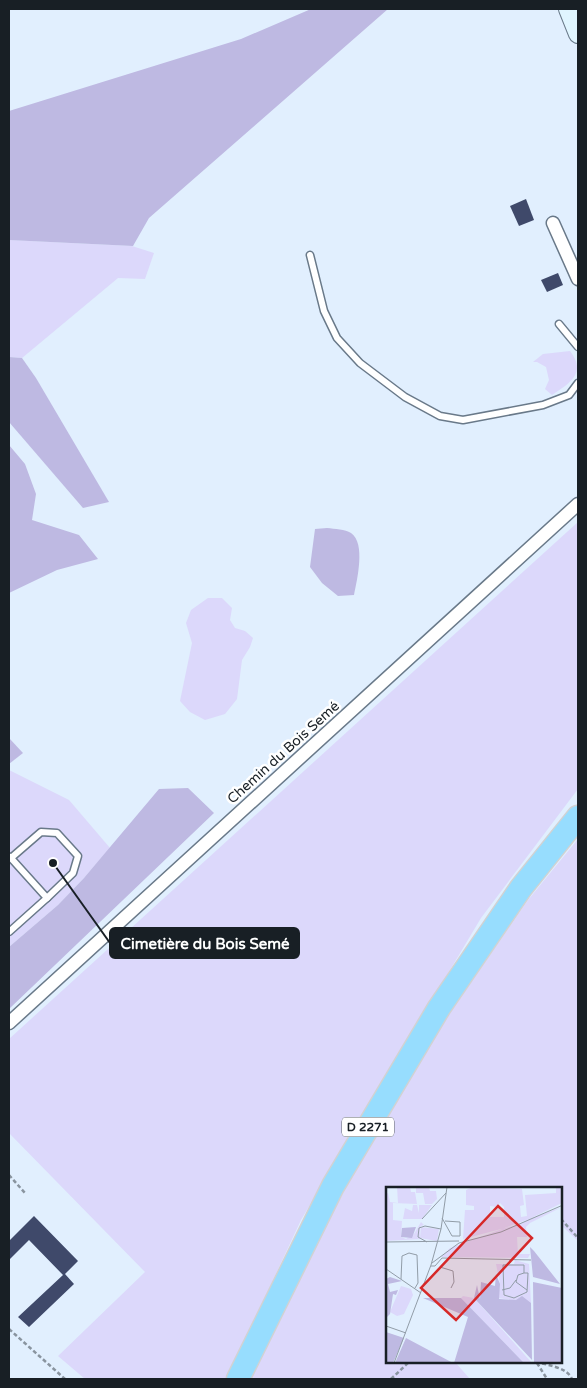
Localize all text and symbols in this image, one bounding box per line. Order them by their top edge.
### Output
street label: Chemin du Bois Semé [224,697,343,807]
callout: Cimetière du Bois Semé [110,928,299,958]
text: Cimetière du Bois Semé [120,935,290,953]
road number: D 2271 [342,1118,394,1136]
inset map [386,1187,562,1363]

